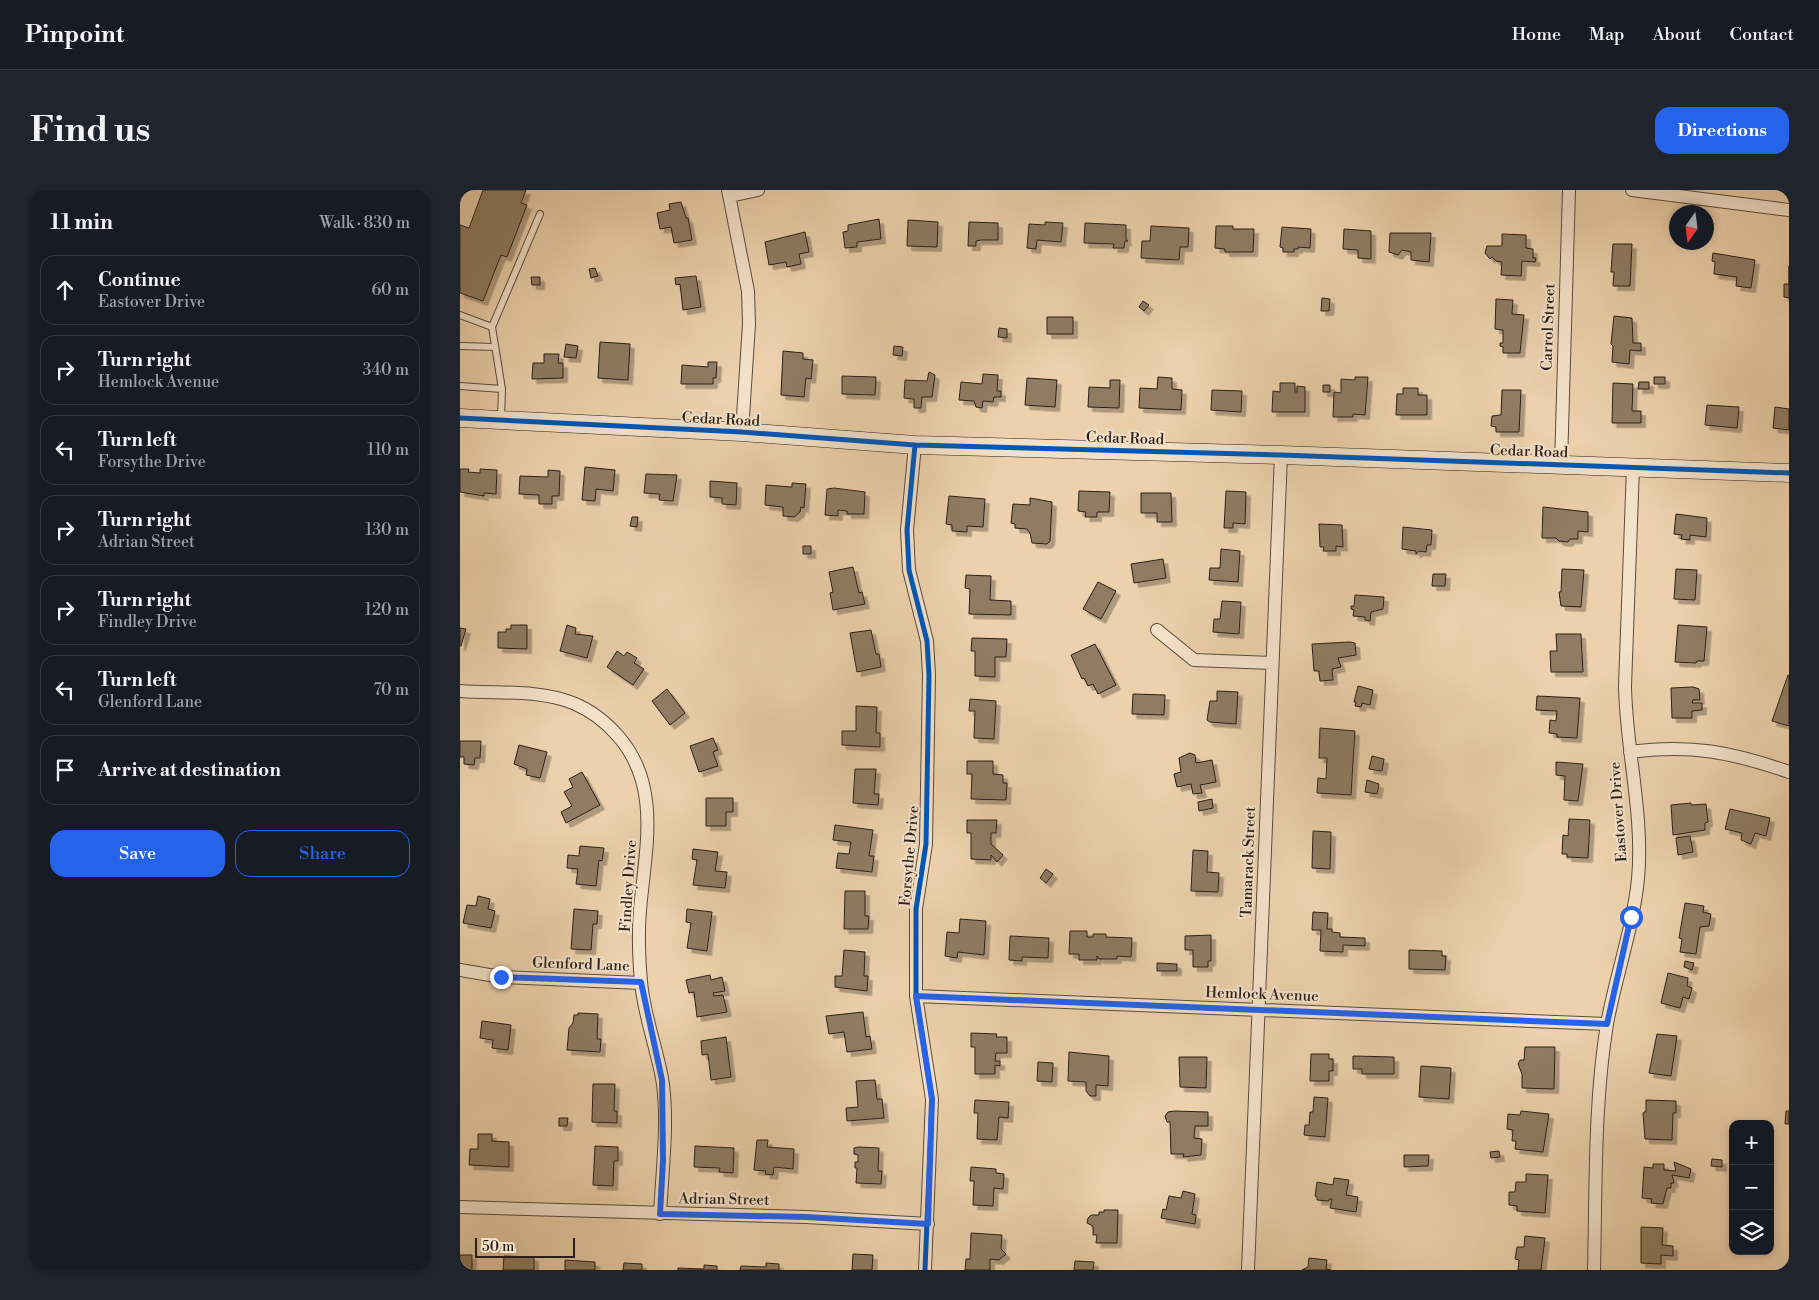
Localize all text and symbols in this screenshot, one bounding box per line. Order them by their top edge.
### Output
text: Pinpoint [25,20,124,50]
text: Home [1512,23,1561,46]
text: Map [1589,23,1625,46]
text: About [1653,23,1702,46]
text: Contact [1730,23,1794,46]
button: Directions [1655,107,1789,154]
text: Find us [30,109,150,152]
north arrow [1669,205,1714,250]
text: 11 min [50,210,113,236]
text: Walk · 830 m [320,213,410,233]
text: Continue [98,268,181,292]
icon: ahead [51,276,79,304]
text: 60 m [371,280,409,300]
street label: Carrol Street [1537,282,1560,371]
text: Eastover Drive [98,292,205,312]
text: Turn right [98,348,191,372]
icon: right [51,356,79,384]
text: 340 m [362,360,409,380]
text: Hemlock Avenue [98,372,219,392]
street label: Cedar Road [681,408,761,431]
text: Turn left [98,428,177,452]
street label: Cedar Road [1085,428,1165,449]
icon: left [51,436,79,464]
text: 110 m [367,440,409,460]
street label: Cedar Road [1489,441,1569,462]
text: Forsythe Drive [98,452,206,472]
text: Turn right [98,508,191,532]
icon: right [51,516,79,544]
text: 130 m [365,520,409,540]
text: Adrian Street [98,532,195,552]
text: Turn right [98,588,191,612]
icon: right [51,596,79,624]
text: 120 m [365,600,409,620]
text: Findley Drive [98,612,197,632]
text: Turn left [98,668,177,692]
icon: left [51,676,79,704]
text: 70 m [373,680,409,700]
text: Glenford Lane [98,692,202,712]
icon: arrive [51,756,79,784]
text: Arrive at destination [98,758,281,782]
street label: Eastover Drive [1606,761,1631,863]
street label: Forsythe Drive [896,805,923,907]
street label: Tamarack Street [1237,805,1260,918]
button: Save [50,830,225,877]
button: Share [235,830,410,877]
street label: Findley Drive [616,839,641,933]
route start [1620,906,1643,929]
street label: Glenford Lane [532,953,630,976]
route end [490,966,513,989]
street label: Hemlock Avenue [1205,983,1319,1006]
map controls [1729,1120,1774,1255]
button: + [1729,1120,1774,1165]
button: − [1729,1165,1774,1210]
street label: Adrian Street [677,1189,770,1210]
button: layers [1729,1210,1774,1255]
scale bar [475,1235,575,1258]
text: 50 m [482,1238,514,1256]

